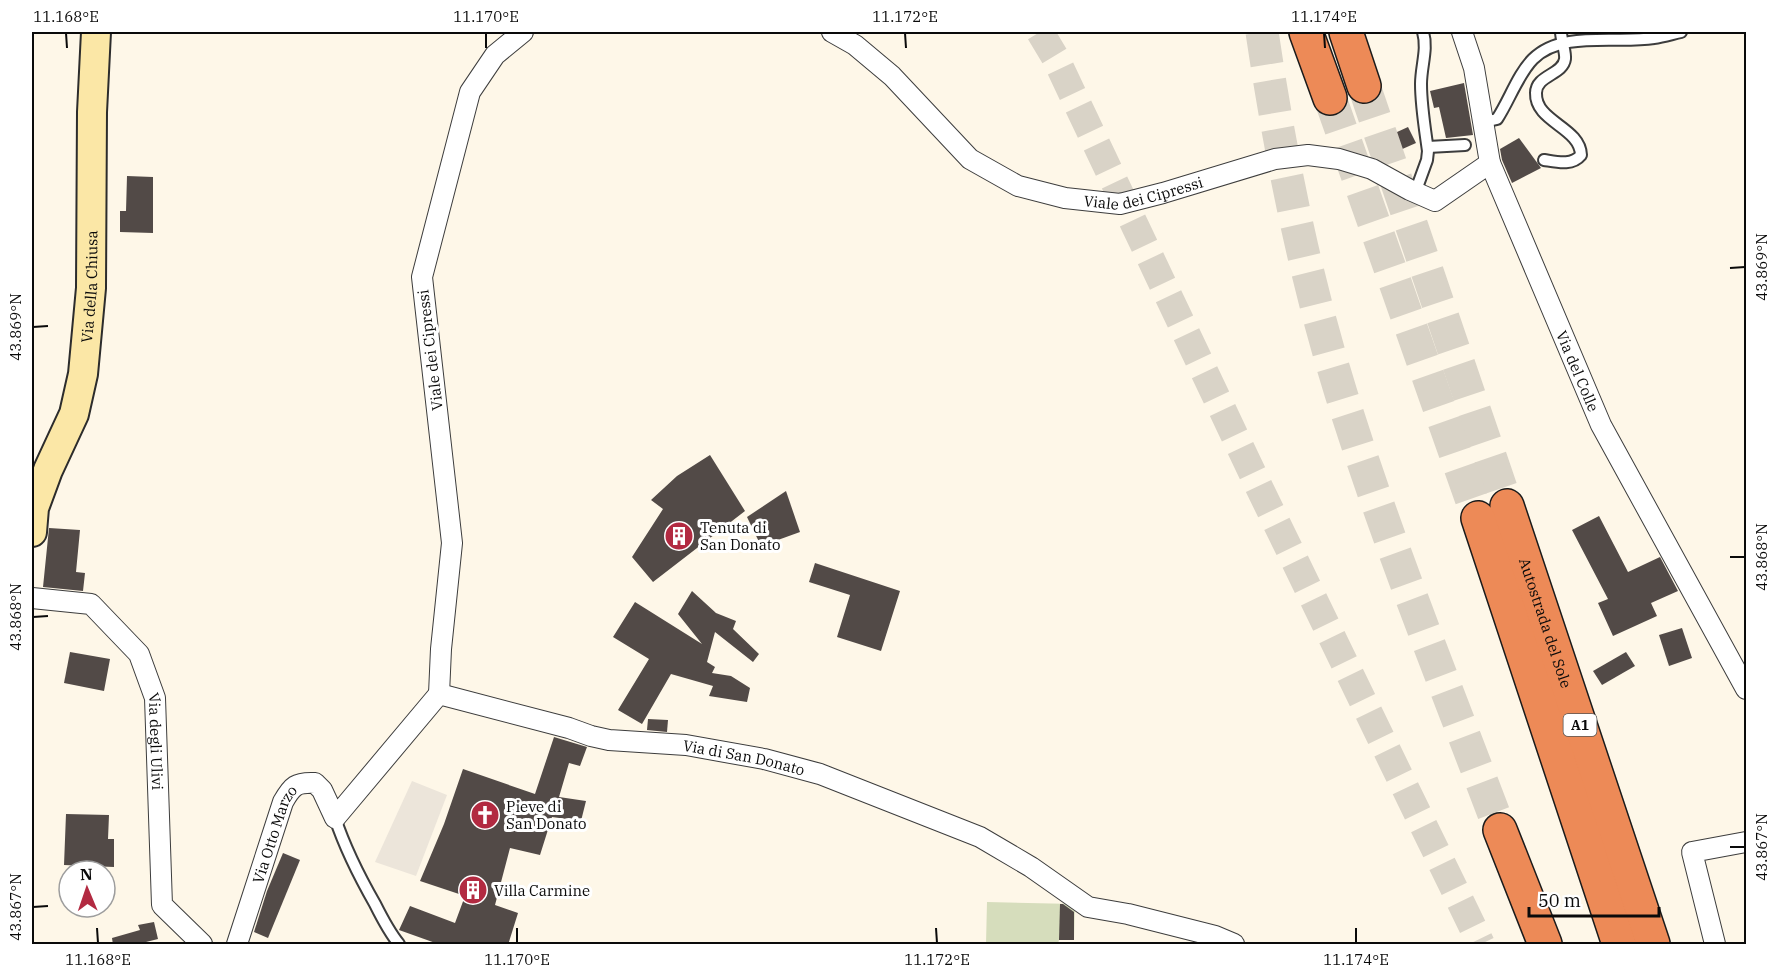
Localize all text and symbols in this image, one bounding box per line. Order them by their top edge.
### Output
text: 11.168°E [33,7,99,26]
text: 11.170°E [453,7,519,26]
text: 11.172°E [872,7,938,26]
text: 11.174°E [1291,7,1357,26]
street label: Viale dei Cipressi [1083,172,1205,213]
street label: Via della Chiusa [76,230,101,344]
text: 43.869°N [1752,233,1771,301]
street label: Viale dei Cipressi [413,288,447,411]
text: 43.869°N [6,293,25,361]
street label: Via del Colle [1552,327,1604,414]
place label: Tenuta di San Donato [700,518,781,554]
building icon: Tenuta di San Donato [663,520,695,552]
text: 43.868°N [1752,523,1771,591]
street label: Autostrada del Sole [1515,555,1576,690]
text: 43.868°N [6,583,25,651]
street label: Via degli Ulivi [144,690,168,791]
road number: A1 [1564,714,1596,736]
street label: Via di San Donato [682,735,807,779]
street label: Via Otto Marzo [248,781,301,886]
place label: Pieve di San Donato [506,797,587,833]
church icon: Pieve di San Donato [469,799,501,831]
text: 43.867°N [1752,813,1771,881]
north arrow [57,859,117,919]
text: N [80,864,93,884]
text: 43.867°N [6,873,25,941]
building icon: Villa Carmine [457,874,489,906]
scale bar [1529,880,1660,918]
place label: Villa Carmine [494,881,590,900]
text: 50 m [1538,889,1581,912]
text: 11.168°E [65,950,131,969]
text: 11.170°E [484,950,550,969]
text: 11.172°E [904,950,970,969]
text: 11.174°E [1323,950,1389,969]

